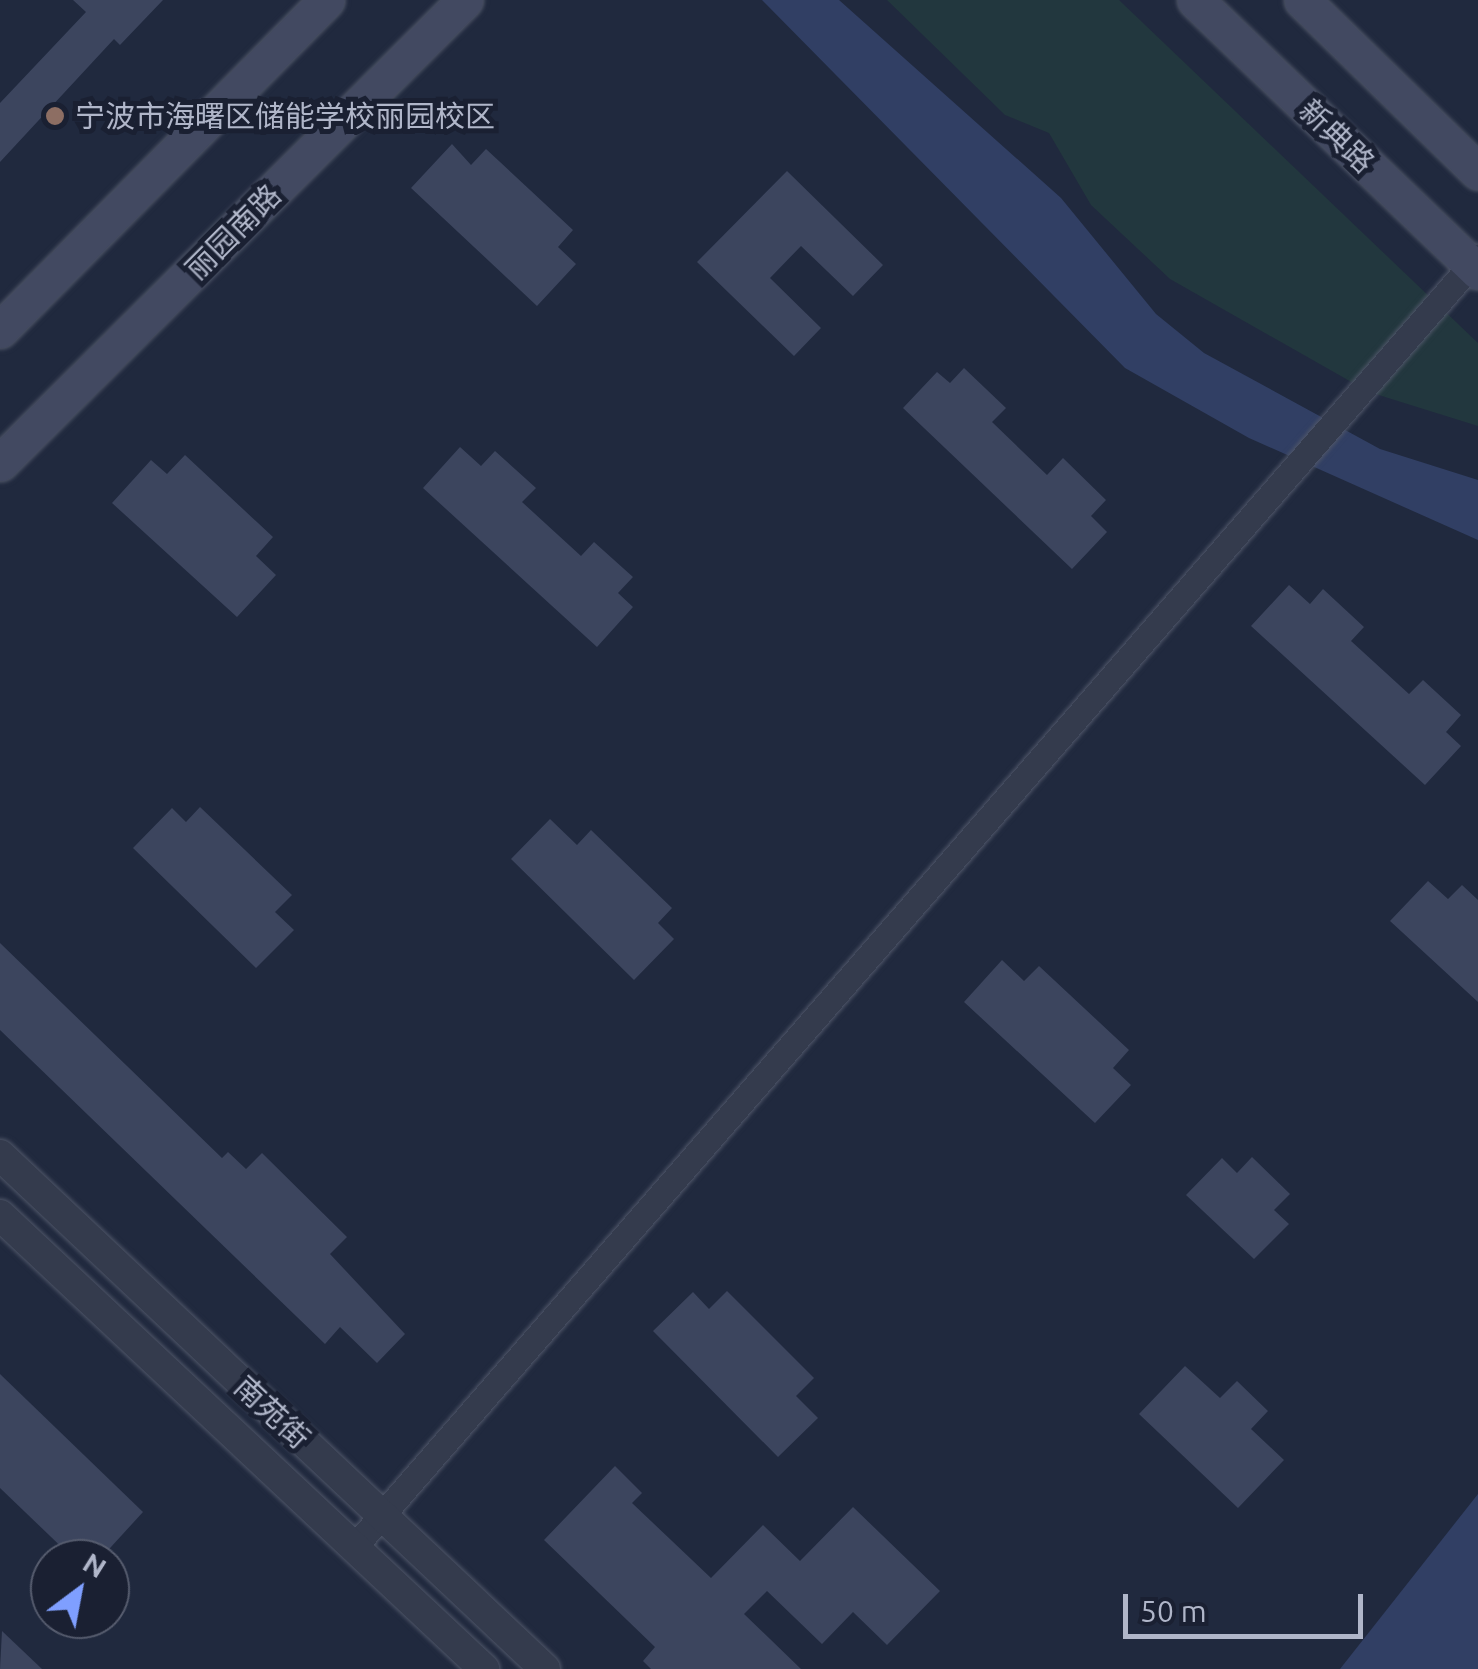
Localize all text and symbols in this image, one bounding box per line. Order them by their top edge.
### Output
street label: 新典路 [1292,92,1382,180]
place label: 宁波市海曙区储能学校丽园校区 [75,98,495,134]
marker: 宁波市海曙区储能学校丽园校区 [44,105,66,127]
street label: 丽园南路 [178,177,288,287]
street label: 南苑街 [227,1368,317,1456]
north arrow [30,1539,130,1639]
text: N [78,1546,112,1584]
scale bar [1128,1574,1368,1636]
text: 50 m [1140,1594,1207,1628]

